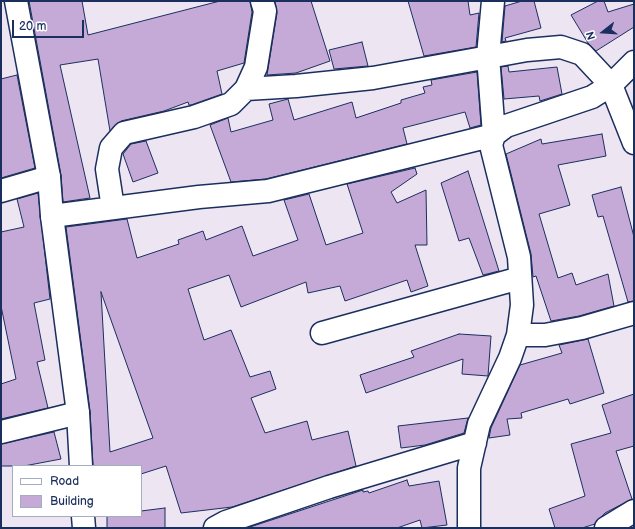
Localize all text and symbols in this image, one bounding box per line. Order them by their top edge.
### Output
scale bar [14,12,86,38]
north arrow [583,12,623,52]
text: 20 m [19,19,46,34]
text: N [584,30,598,42]
legend [12,465,142,517]
text: Road [50,474,79,489]
text: Building [50,494,94,509]

